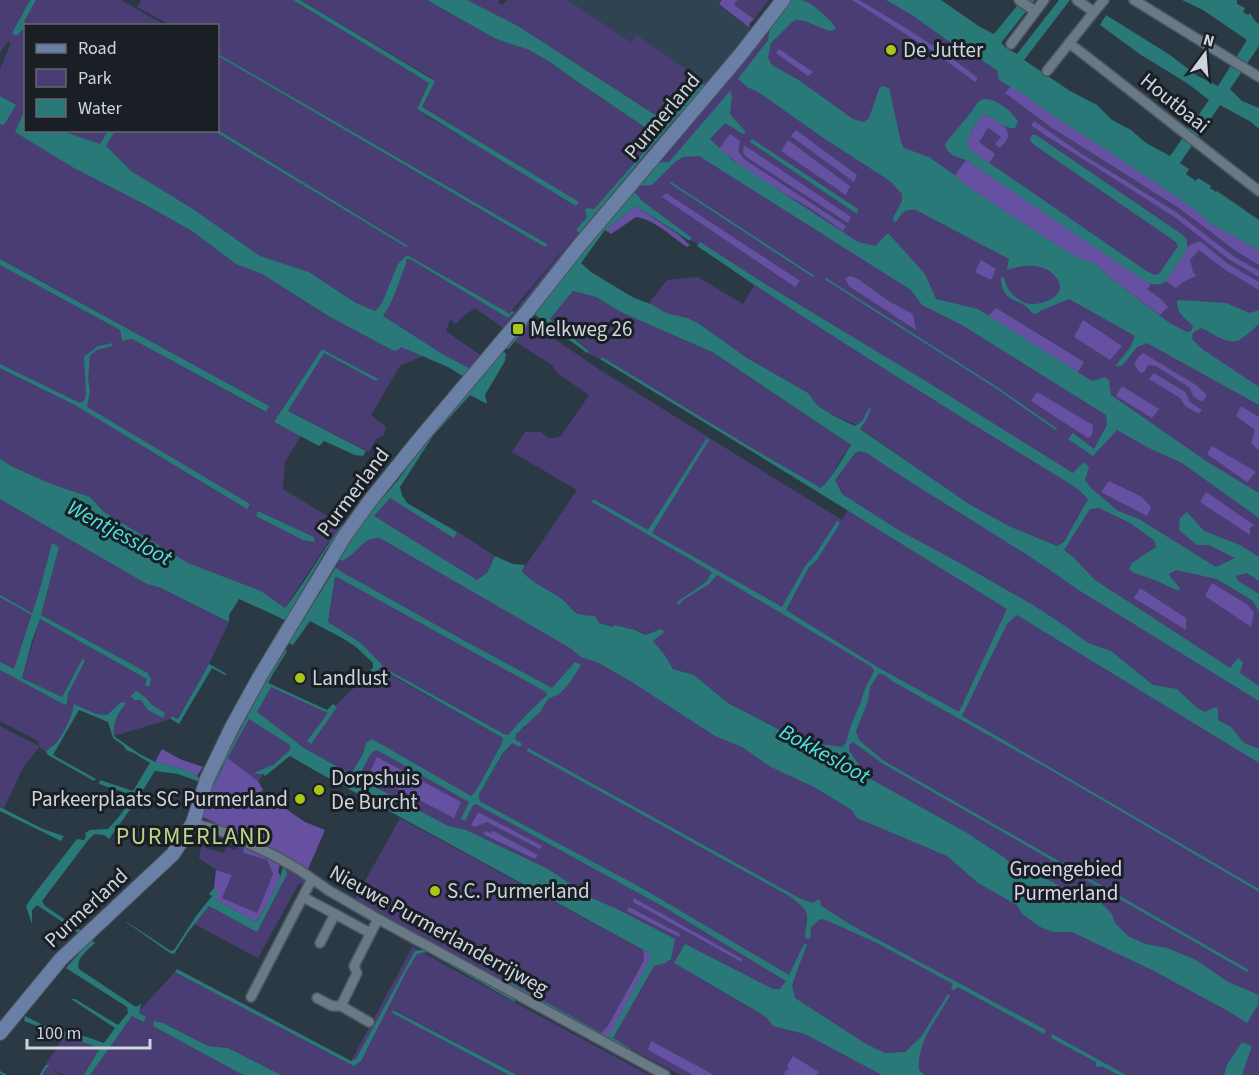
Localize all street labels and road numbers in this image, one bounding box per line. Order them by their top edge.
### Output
street label: Purmerland [617,66,707,166]
street label: Houtbaai [1134,66,1216,140]
street label: Purmerland [309,441,397,543]
street label: Nieuwe Purmerlanderrijweg [324,857,554,1003]
street label: Purmerland [37,861,135,955]

